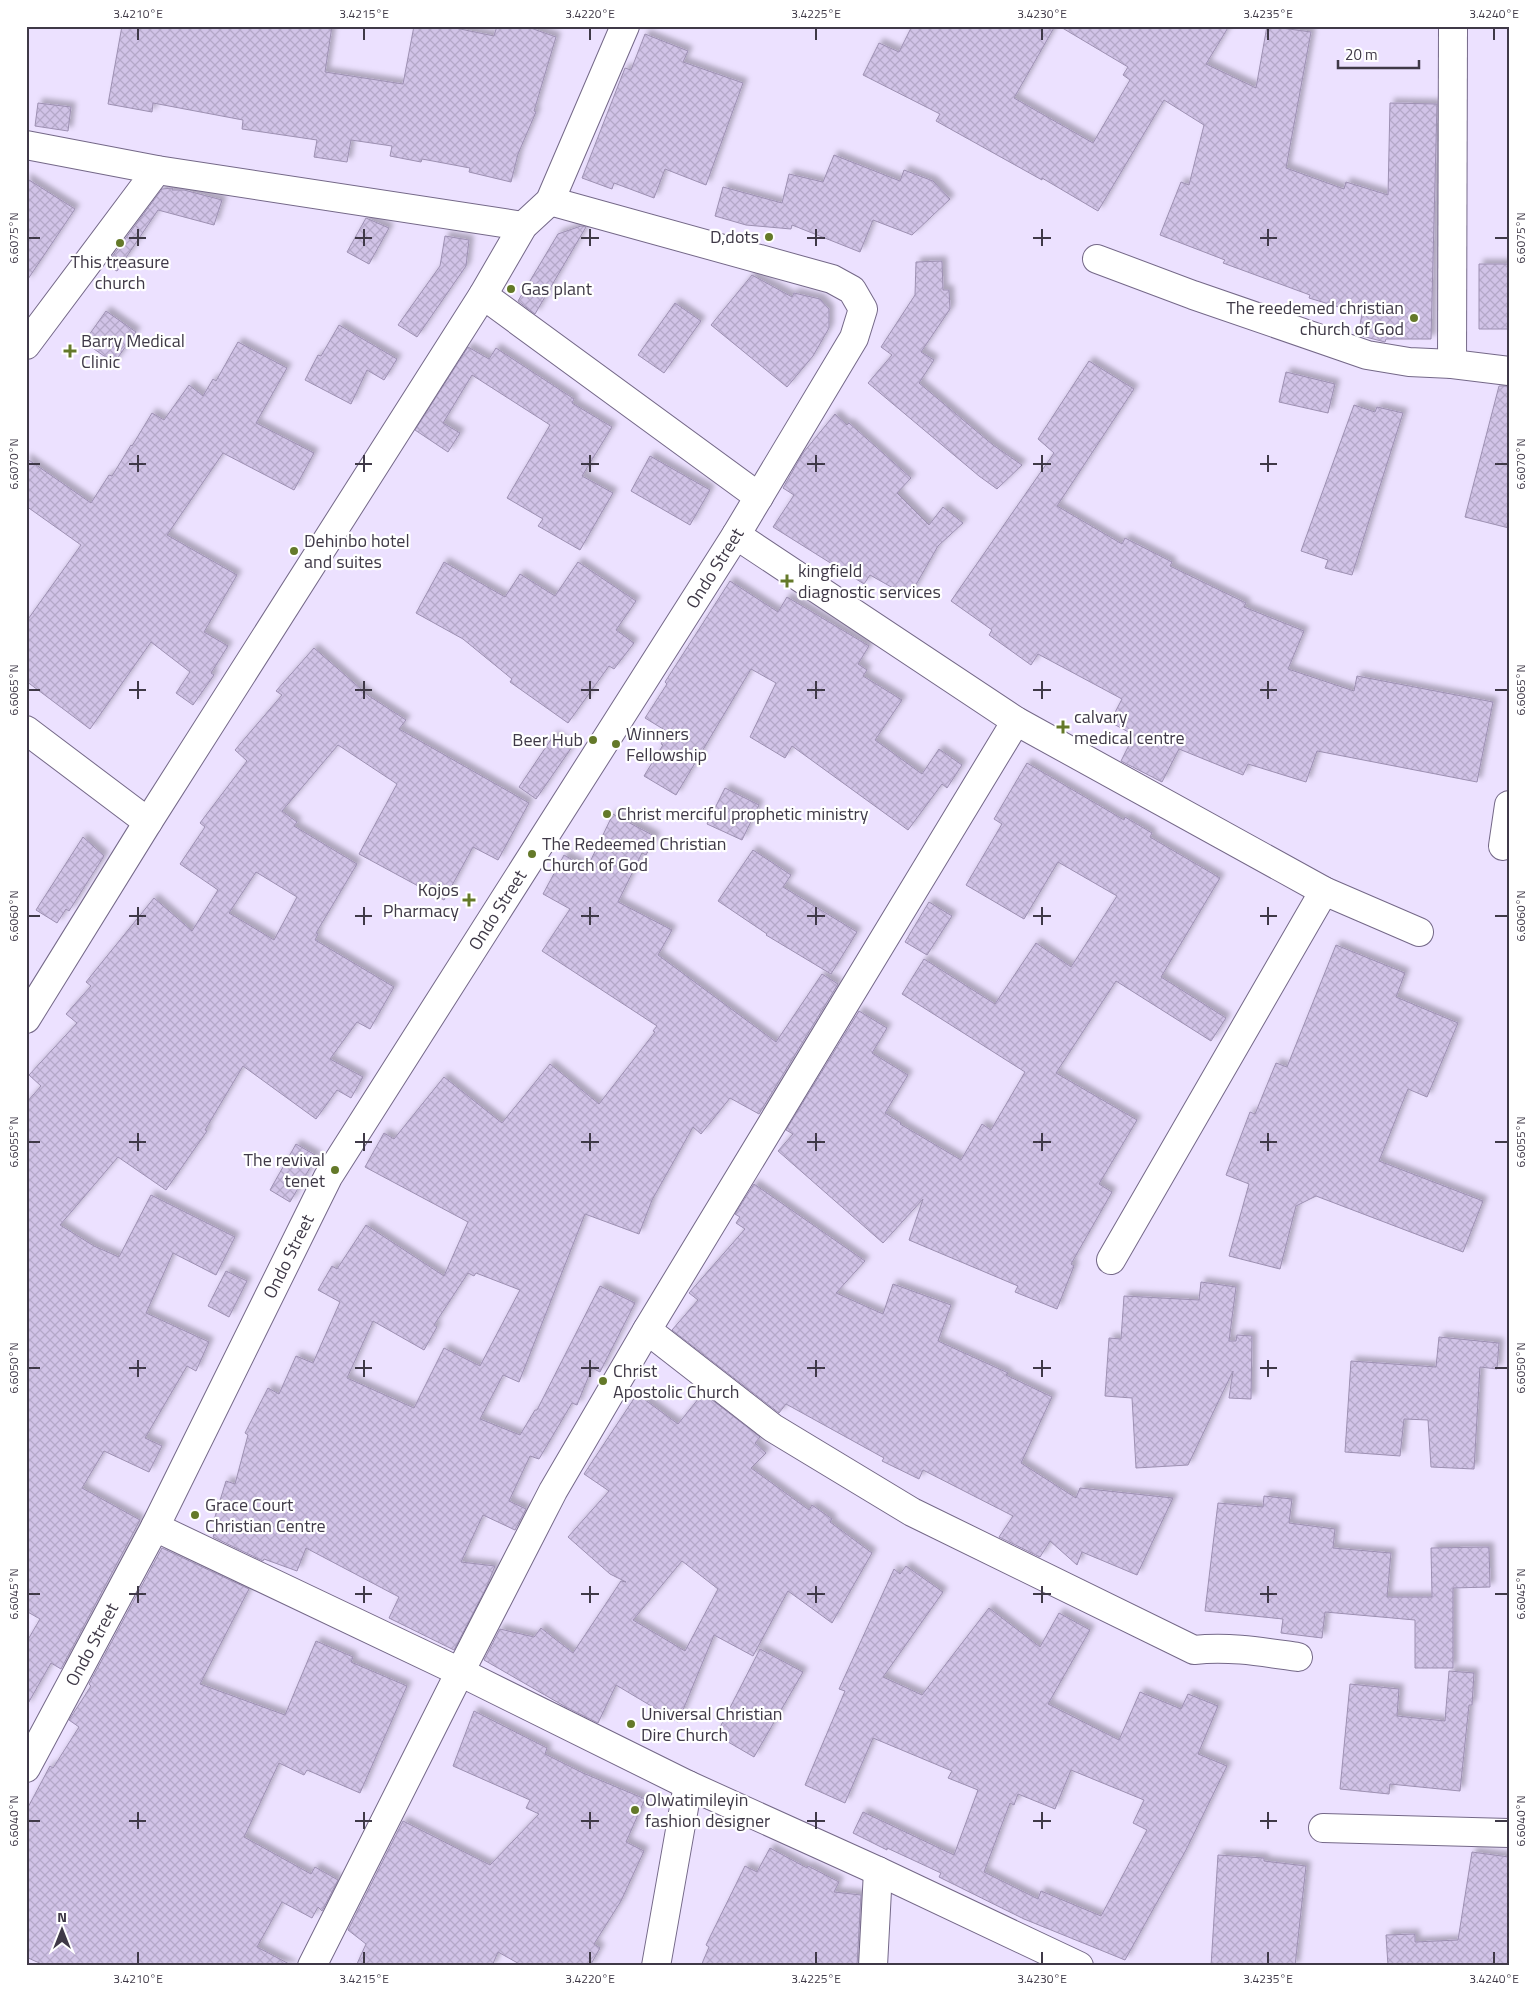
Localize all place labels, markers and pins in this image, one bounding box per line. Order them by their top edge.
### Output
place label: D,dots [710,223,759,250]
marker: D,dots [763,231,775,243]
marker: This treasure church [114,237,126,249]
place label: This treasure church [71,248,169,296]
place label: Gas plant [521,275,593,302]
marker: Gas plant [505,283,517,295]
place label: The reedemed christian church of God [1226,294,1404,342]
marker: The reedemed christian church of God [1408,312,1420,324]
place label: Barry Medical Clinic [81,327,185,375]
marker: Barry Medical Clinic [63,344,77,358]
place label: Dehinbo hotel and suites [304,527,410,575]
marker: Dehinbo hotel and suites [288,545,300,557]
place label: kingfield diagnostic services [798,557,941,605]
marker: kingfield diagnostic services [780,574,794,588]
place label: calvary medical centre [1074,703,1184,751]
place label: Winners Fellowship [626,720,707,768]
marker: calvary medical centre [1056,720,1070,734]
place label: Beer Hub [512,726,583,753]
marker: Beer Hub [587,734,599,746]
marker: Winners Fellowship [610,738,622,750]
place label: Christ merciful prophetic ministry [617,800,869,827]
marker: Christ merciful prophetic ministry [601,808,613,820]
place label: The Redeemed Christian Church of God [542,830,726,878]
marker: The Redeemed Christian Church of God [526,848,538,860]
place label: Kojos Pharmacy [383,876,459,924]
marker: Kojos Pharmacy [463,894,475,906]
place label: The revival tenet [244,1146,326,1194]
marker: The revival tenet [329,1164,341,1176]
place label: Christ Apostolic Church [613,1357,739,1405]
marker: Christ Apostolic Church [597,1375,609,1387]
place label: Grace Court Christian Centre [205,1491,326,1539]
marker: Grace Court Christian Centre [189,1509,201,1521]
place label: Universal Christian Dire Church [641,1700,782,1748]
marker: Universal Christian Dire Church [625,1718,637,1730]
place label: Olwatimileyin fashion designer [645,1786,770,1834]
marker: Olwatimileyin fashion designer [629,1804,641,1816]

